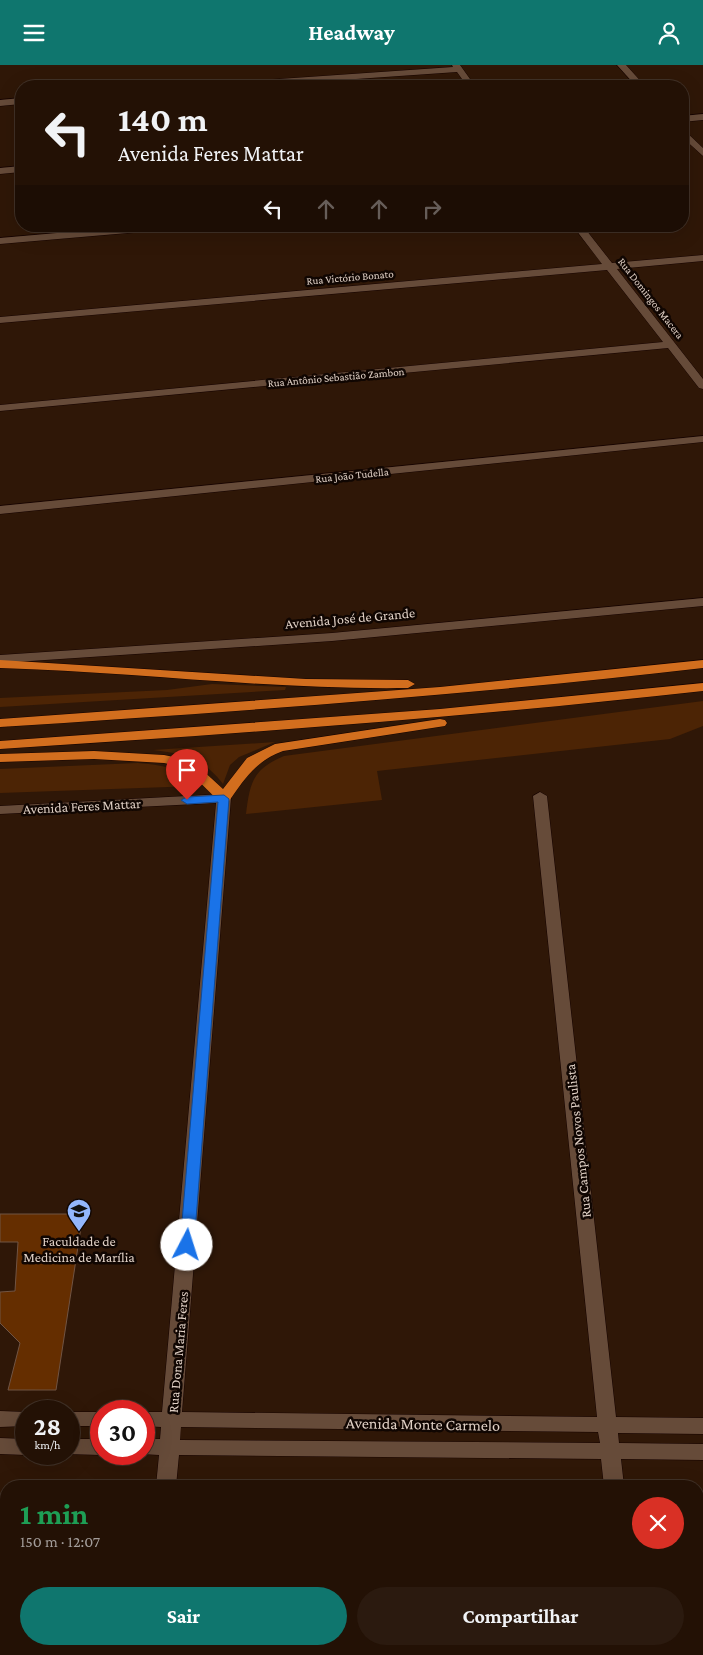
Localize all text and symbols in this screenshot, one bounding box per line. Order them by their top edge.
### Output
icon: menu [20,19,48,47]
icon: person [655,19,683,47]
text: Headway [308,20,395,45]
icon: left [35,100,100,165]
text: 140 m [118,100,208,139]
text: Avenida Feres Mattar [118,141,304,166]
icon: left [259,195,287,223]
icon: ahead [312,195,340,223]
icon: ahead [365,195,393,223]
icon: right [418,195,446,223]
street label: Rua Domingos Macera [615,255,686,341]
street label: Rua Victório Bonato [306,267,395,287]
street label: Rua Antônio Sebastião Zambon [267,365,405,389]
street label: Rua João Tudella [315,465,389,486]
street label: Avenida José de Grande [284,604,416,632]
pin [166,749,208,800]
icon: arrive [173,756,201,784]
street label: Avenida Feres Mattar [23,795,141,817]
street label: Rua Campos Novos Paulista [562,1063,594,1219]
school or university icon: Faculdade de Medicina de Marília [66,1198,92,1232]
position arrow [160,1218,212,1270]
place label: Faculdade de Medicina de Marília [23,1233,135,1265]
street label: Rua Dona Maria Feres [165,1291,191,1413]
speed limit sign: 30 [90,1400,155,1465]
text: 28 [34,1413,61,1440]
street label: Avenida Monte Carmelo [346,1414,500,1434]
text: km/h [35,1438,60,1452]
text: 1 min [20,1497,88,1530]
button: close [632,1497,684,1549]
text: 150 m · 12:07 [20,1533,100,1550]
button: Sair [20,1587,347,1645]
button: Compartilhar [357,1587,684,1645]

